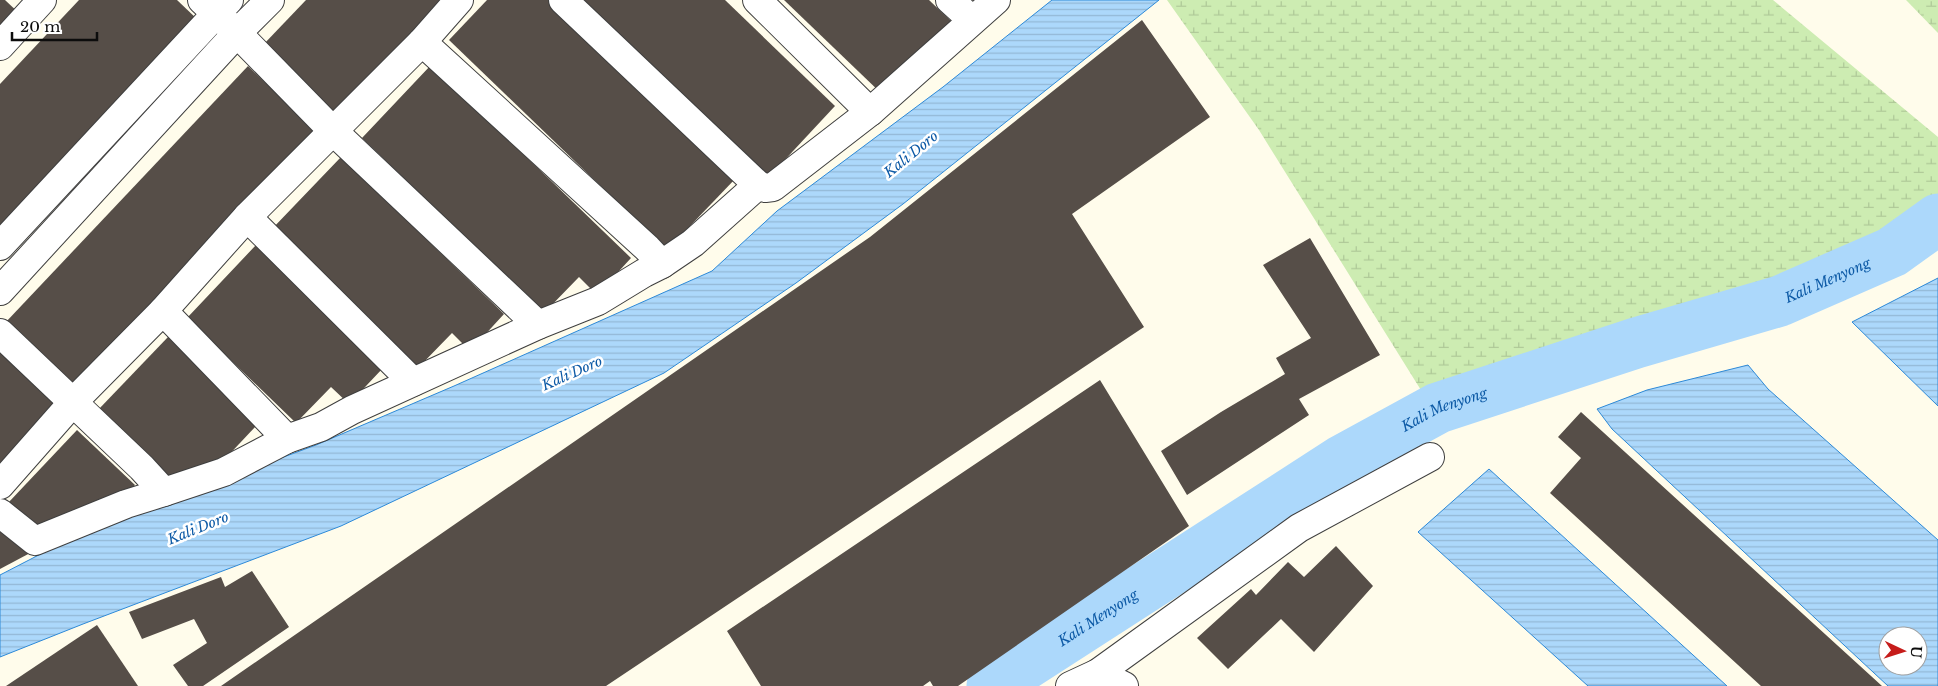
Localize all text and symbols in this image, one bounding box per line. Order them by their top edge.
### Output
scale bar [12,10,98,42]
text: 20 m [20,17,60,36]
water label: Kali Doro [879,127,942,182]
water label: Kali Menyong [1781,253,1874,307]
water label: Kali Doro [538,352,605,395]
water label: Kali Menyong [1397,383,1491,436]
water label: Kali Doro [164,508,231,549]
water label: Kali Menyong [1054,585,1142,651]
north arrow [1878,626,1928,676]
text: U [1907,645,1925,659]

